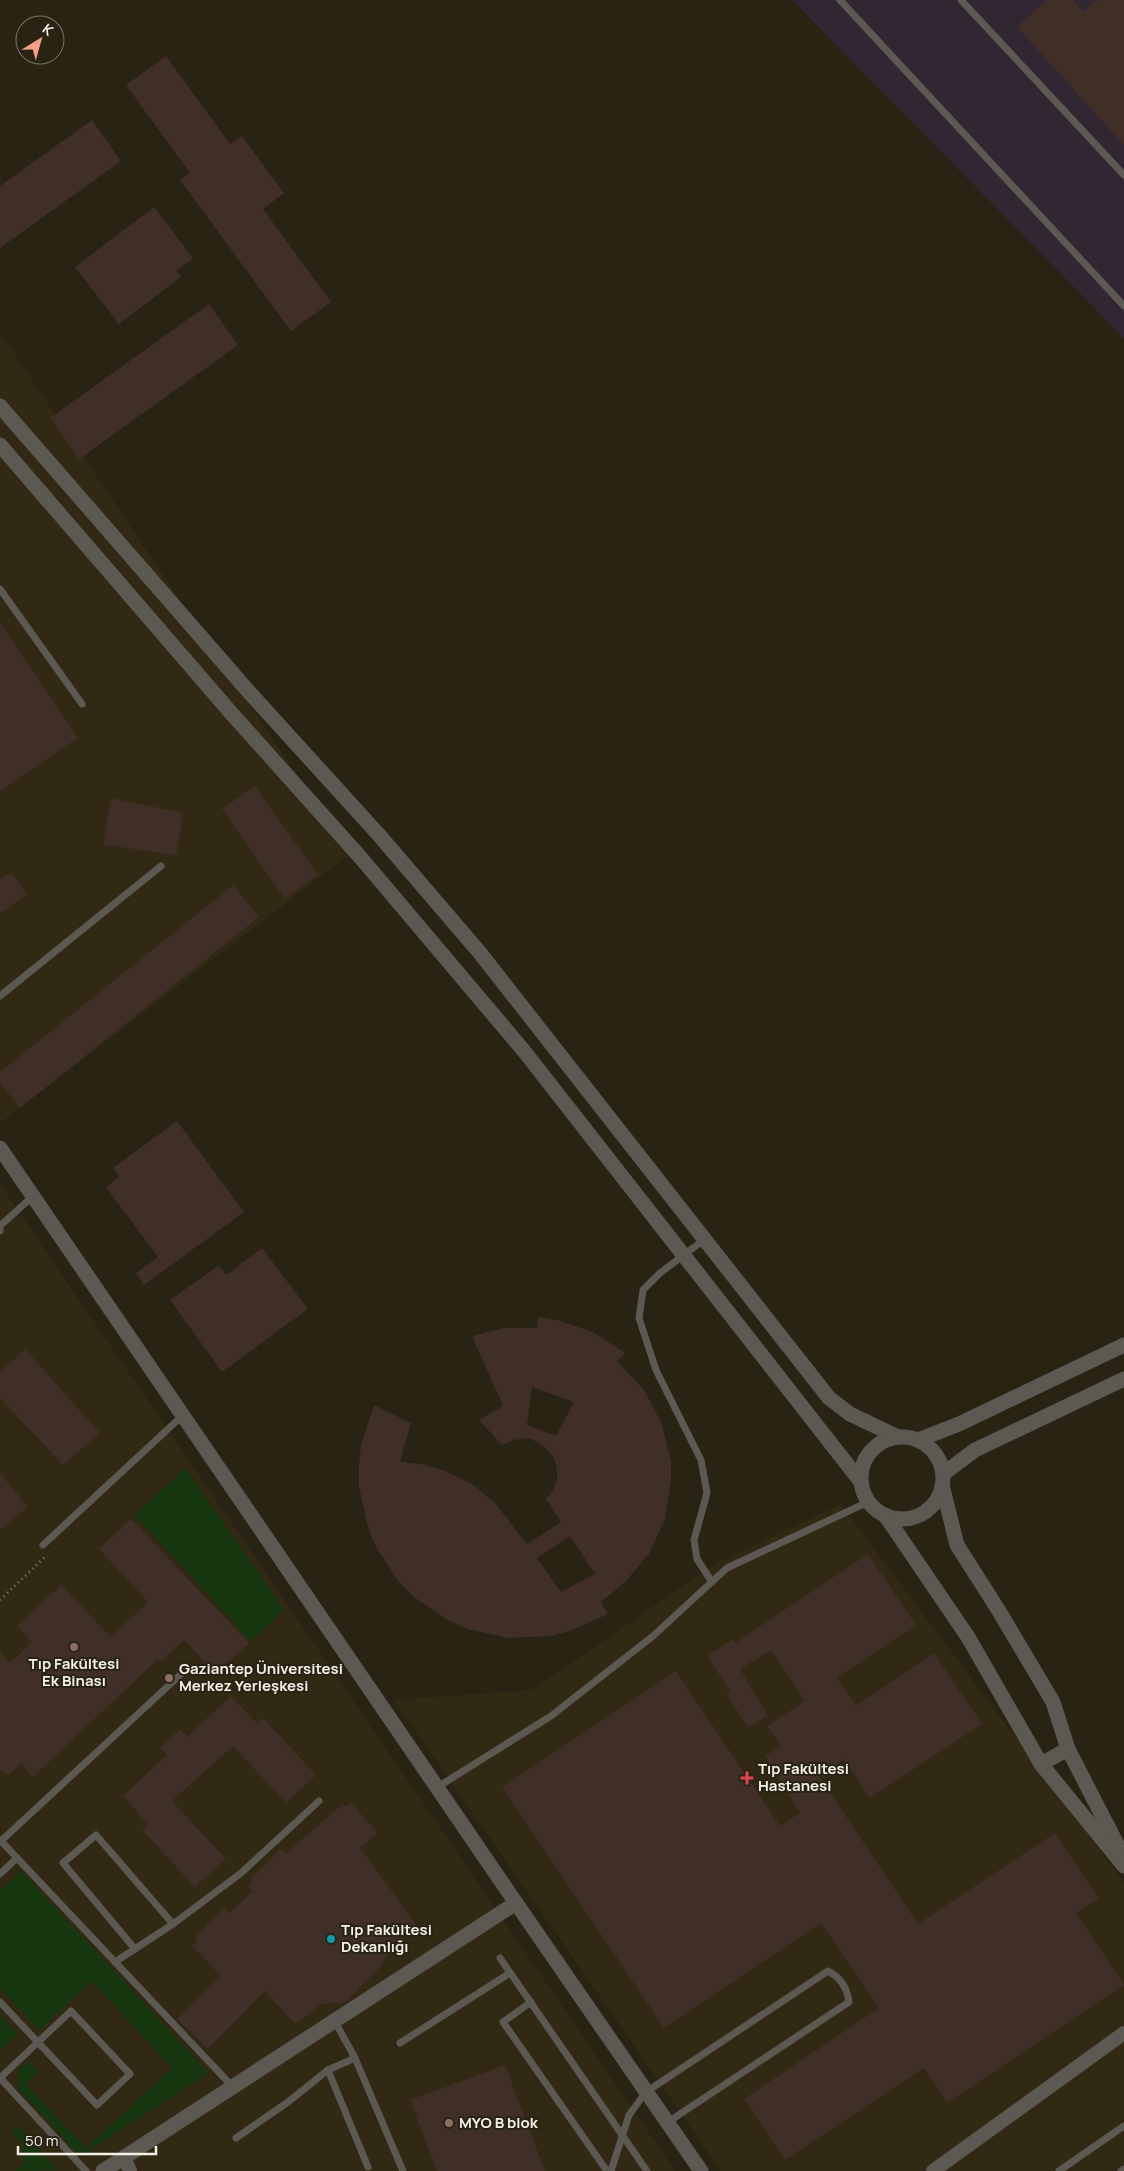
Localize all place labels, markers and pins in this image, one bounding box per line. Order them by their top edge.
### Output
marker: Tıp Fakültesi Ek Binası [68,1641,80,1653]
place label: Tıp Fakültesi Ek Binası [29,1653,119,1691]
place label: Gaziantep Üniversitesi Merkez Yerleşkesi [179,1658,343,1696]
marker: Gaziantep Üniversitesi Merkez Yerleşkesi [163,1672,175,1684]
place label: Tıp Fakültesi Hastanesi [758,1758,849,1796]
marker: Tıp Fakültesi Hastanesi [740,1771,754,1785]
place label: Tıp Fakültesi Dekanlığı [341,1919,432,1957]
marker: Tıp Fakültesi Dekanlığı [325,1933,337,1945]
place label: MYO B blok [459,2112,539,2133]
marker: MYO B blok [443,2117,455,2129]

